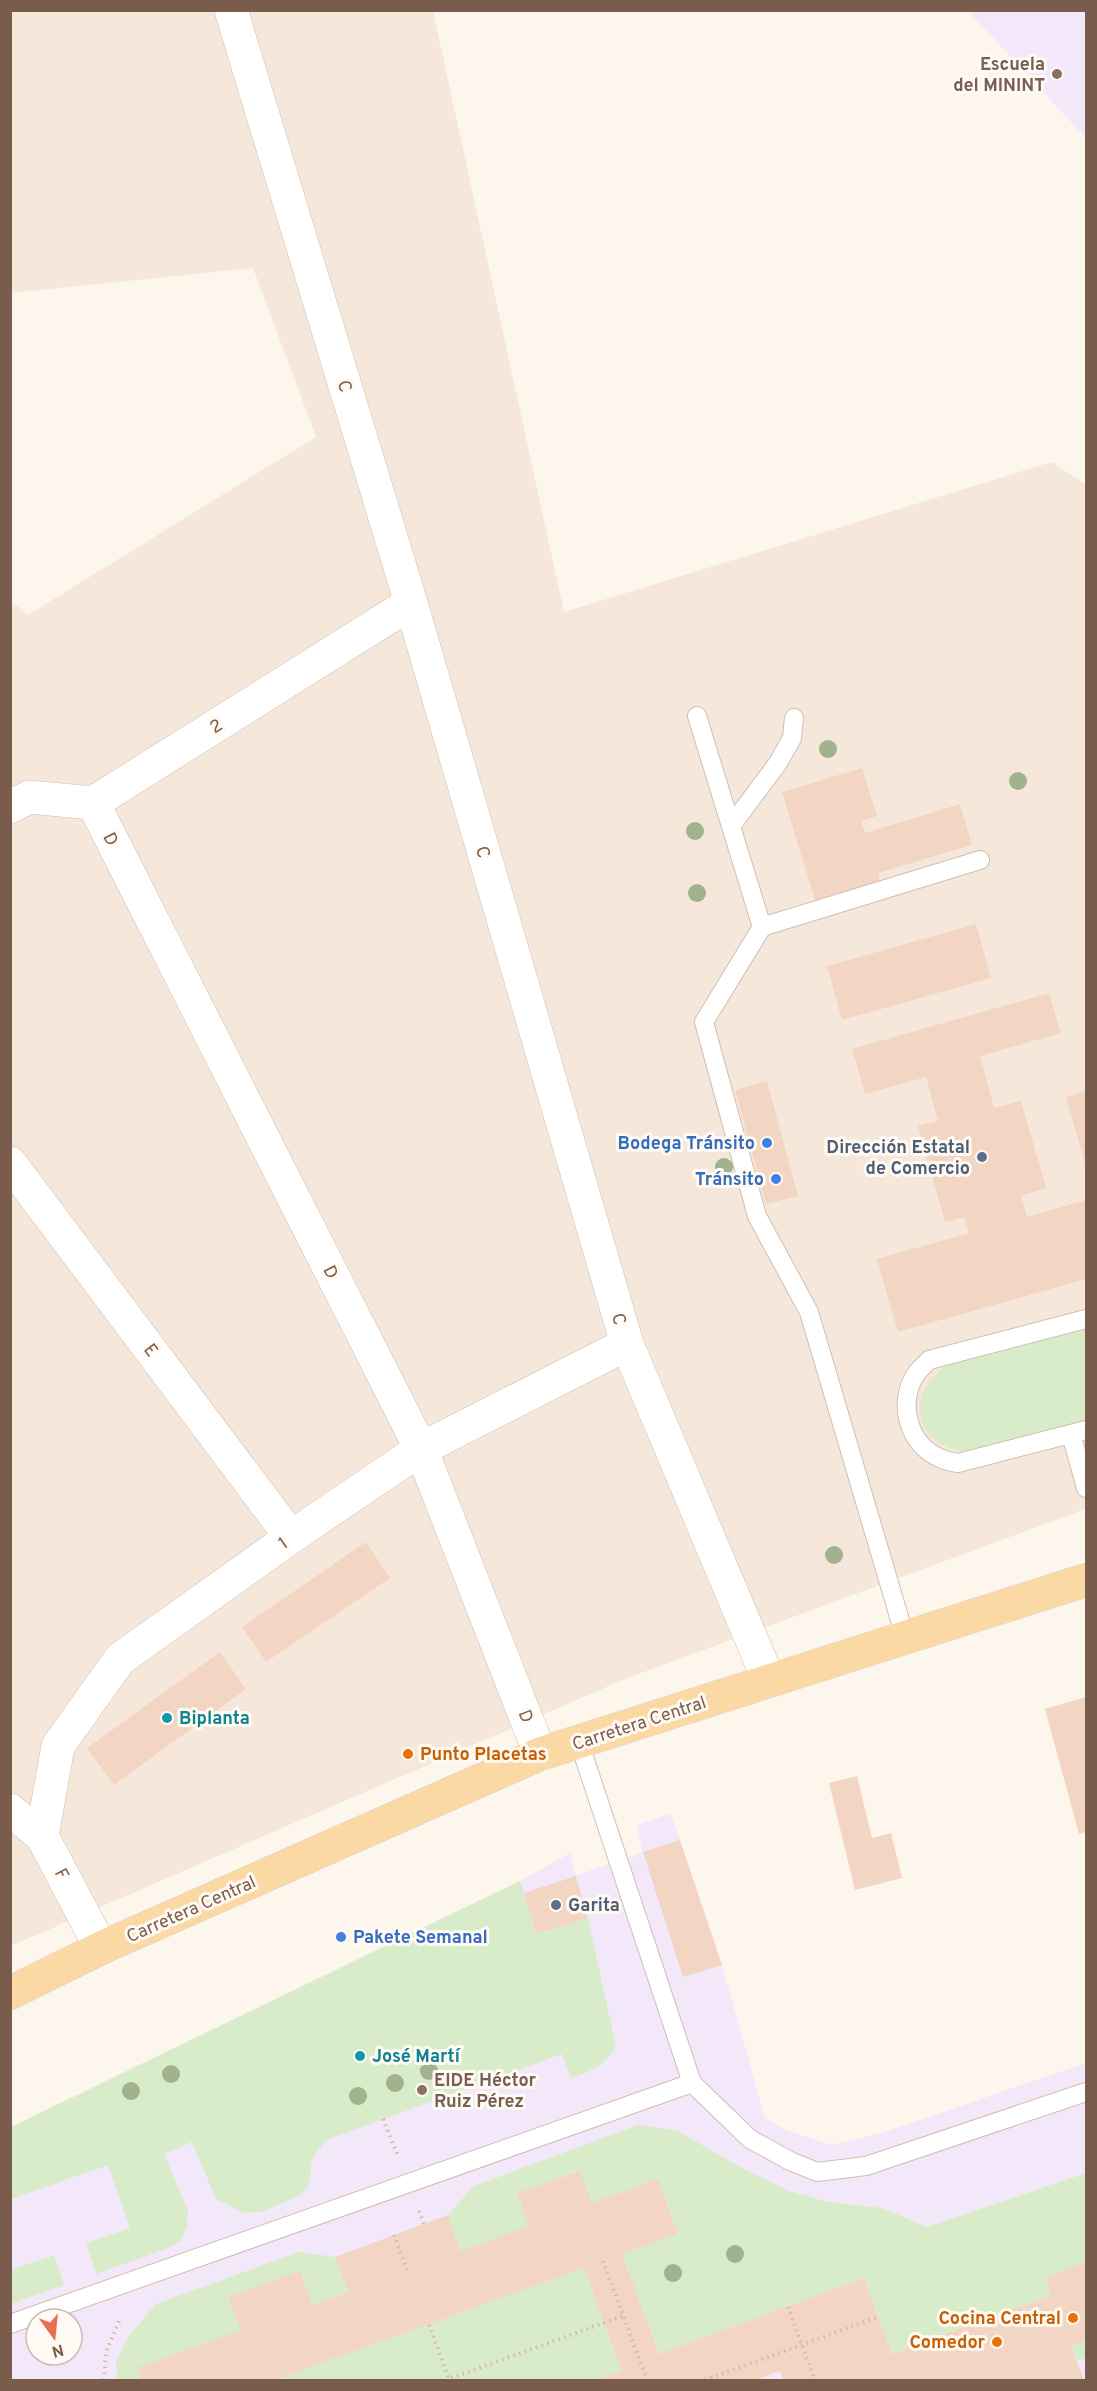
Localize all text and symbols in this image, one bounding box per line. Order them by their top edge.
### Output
place label: Escuela del MININT [953,54,1045,98]
marker: Escuela del MININT [1050,67,1064,81]
street label: C [331,378,356,395]
street label: 2 [206,715,228,740]
street label: D [97,829,123,850]
street label: C [469,844,494,861]
place label: Bodega Tránsito [617,1133,755,1156]
marker: Bodega Tránsito [760,1136,774,1150]
place label: Dirección Estatal de Comercio [826,1137,970,1181]
marker: Dirección Estatal de Comercio [975,1150,989,1164]
place label: Tránsito [695,1169,764,1192]
marker: Tránsito [769,1172,783,1186]
street label: D [317,1262,343,1283]
street label: C [605,1311,630,1328]
street label: E [137,1340,162,1362]
street label: 1 [275,1533,293,1556]
street label: Carretera Central [570,1692,709,1757]
street label: D [512,1707,538,1726]
place label: Biplanta [179,1708,250,1731]
marker: Biplanta [160,1711,174,1725]
place label: Punto Placetas [420,1744,547,1767]
marker: Punto Placetas [401,1747,415,1761]
street label: F [48,1865,73,1885]
street label: Carretera Central [123,1871,260,1949]
place label: Garita [568,1895,620,1918]
marker: Garita [549,1898,563,1912]
place label: Pakete Semanal [353,1927,488,1950]
marker: Pakete Semanal [334,1930,348,1944]
place label: José Martí [372,2046,462,2069]
marker: José Martí [353,2049,367,2063]
place label: EIDE Héctor Ruiz Pérez [434,2070,537,2114]
marker: EIDE Héctor Ruiz Pérez [415,2083,429,2097]
north arrow [24,2307,84,2367]
place label: Cocina Central [938,2308,1061,2331]
marker: Cocina Central [1066,2311,1080,2325]
place label: Comedor [909,2332,985,2355]
marker: Comedor [990,2335,1004,2349]
text: N [49,2338,66,2361]

